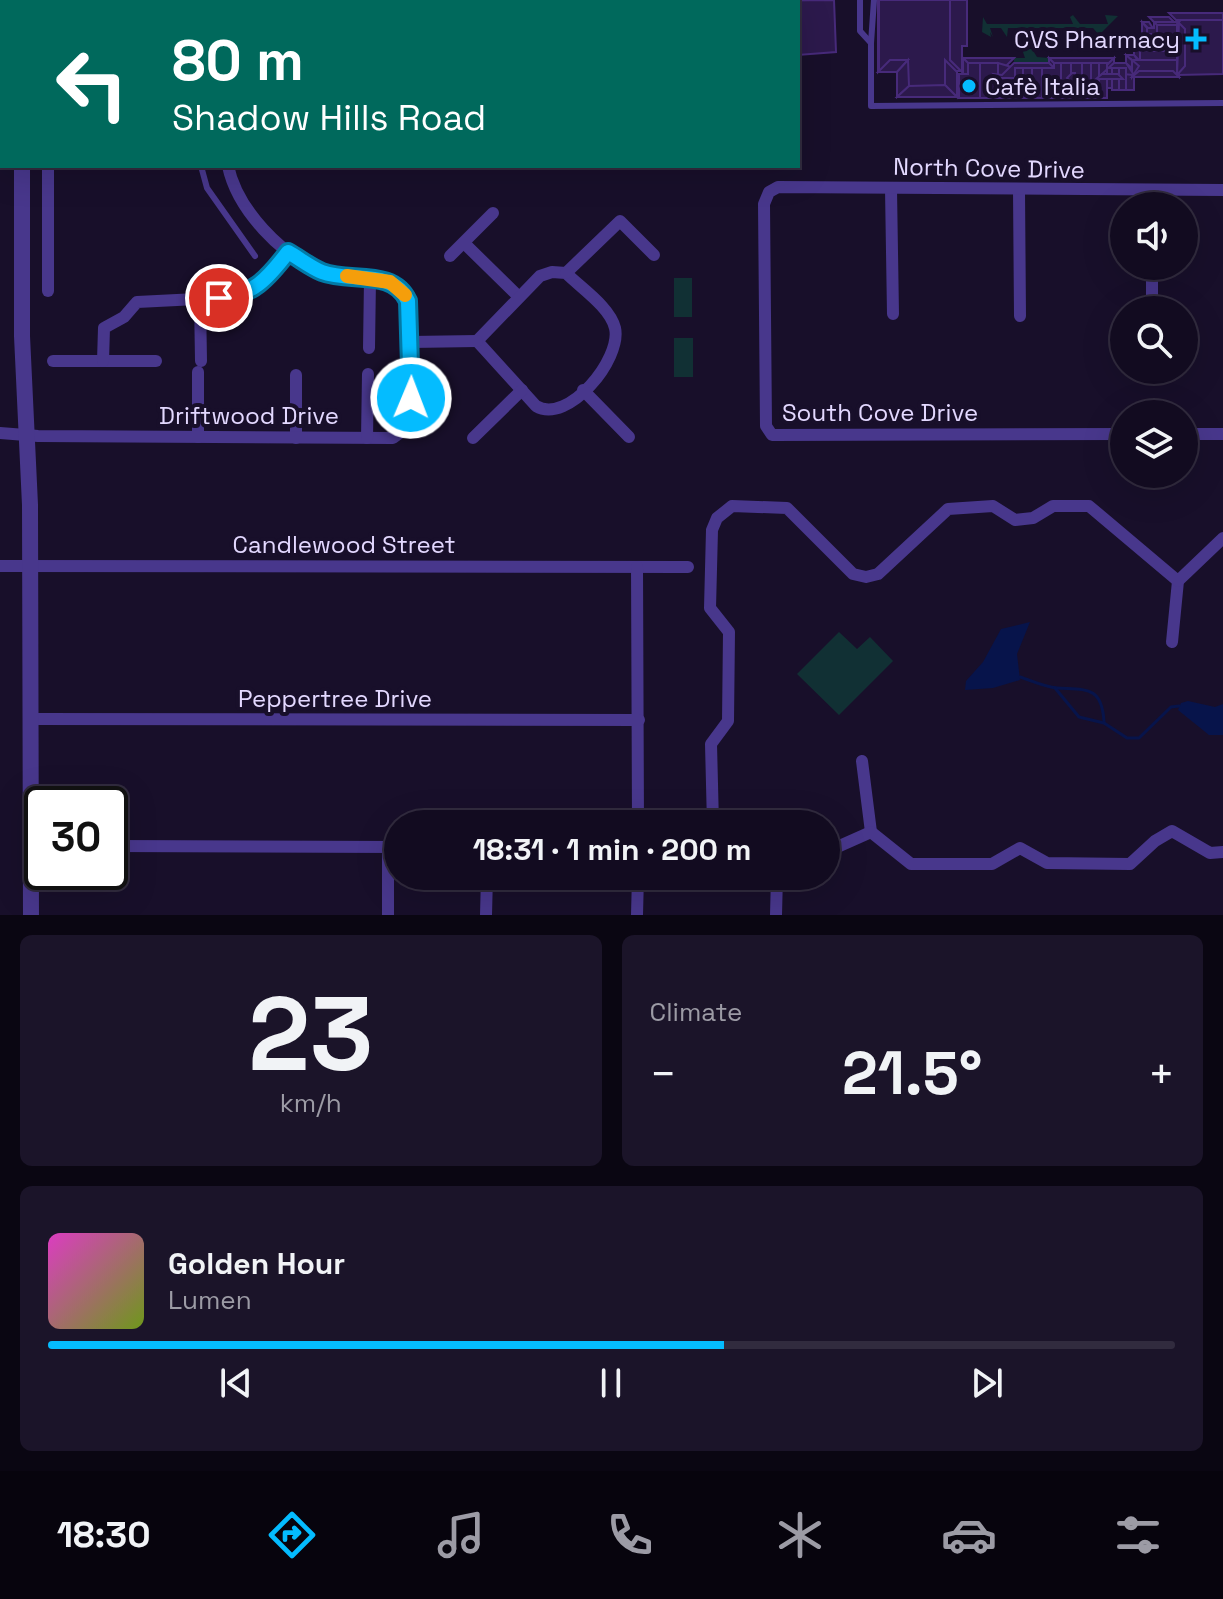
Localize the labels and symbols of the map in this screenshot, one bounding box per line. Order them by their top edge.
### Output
place label: CVS Pharmacy [1014,24,1180,55]
marker: CVS Pharmacy [1187,30,1205,48]
place label: Cafè Italia [985,71,1100,102]
marker: Cafè Italia [960,77,978,95]
street label: North Cove Drive [893,151,1085,185]
pin [185,264,253,332]
position arrow [369,356,453,440]
street label: South Cove Drive [782,397,978,428]
street label: Driftwood Drive [159,400,339,431]
street label: Candlewood Street [233,529,455,560]
street label: Peppertree Drive [238,683,432,714]
speed limit sign: 30 [24,786,128,890]

